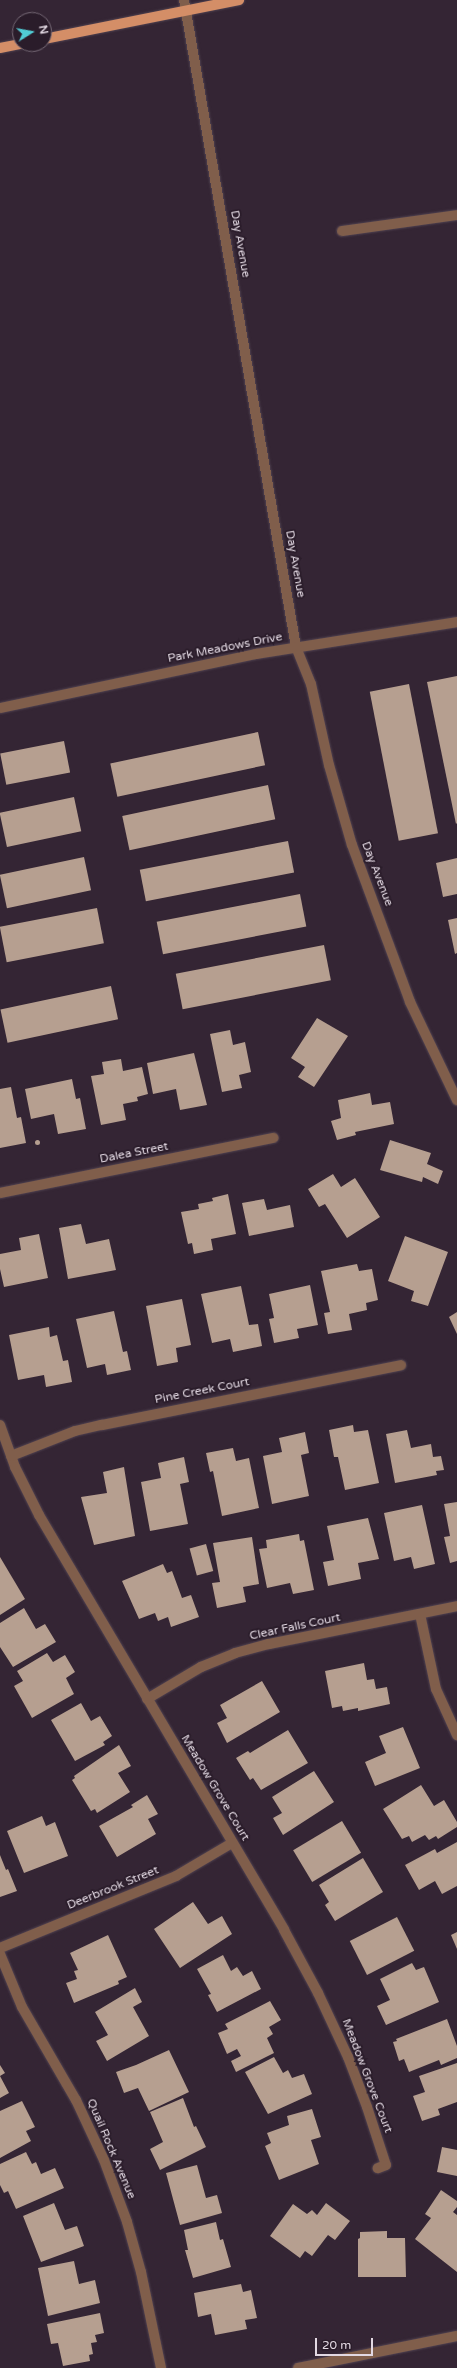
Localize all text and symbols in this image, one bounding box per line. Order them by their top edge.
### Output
north arrow [12,12,52,52]
text: N [36,24,51,35]
street label: Day Avenue [227,209,253,279]
street label: Day Avenue [282,529,308,599]
street label: Park Meadows Drive [166,630,284,666]
street label: Day Avenue [358,840,396,908]
street label: Dalea Street [98,1139,170,1167]
street label: Pine Creek Court [153,1375,251,1407]
street label: Clear Falls Court [248,1610,342,1644]
street label: Meadow Grove Court [178,1732,252,1844]
street label: Deerbrook Street [65,1863,161,1913]
street label: Meadow Grove Court [339,2017,395,2135]
street label: Quail Rock Avenue [83,2097,139,2201]
scale bar [317,2330,375,2356]
text: 20 m [322,2338,351,2352]

